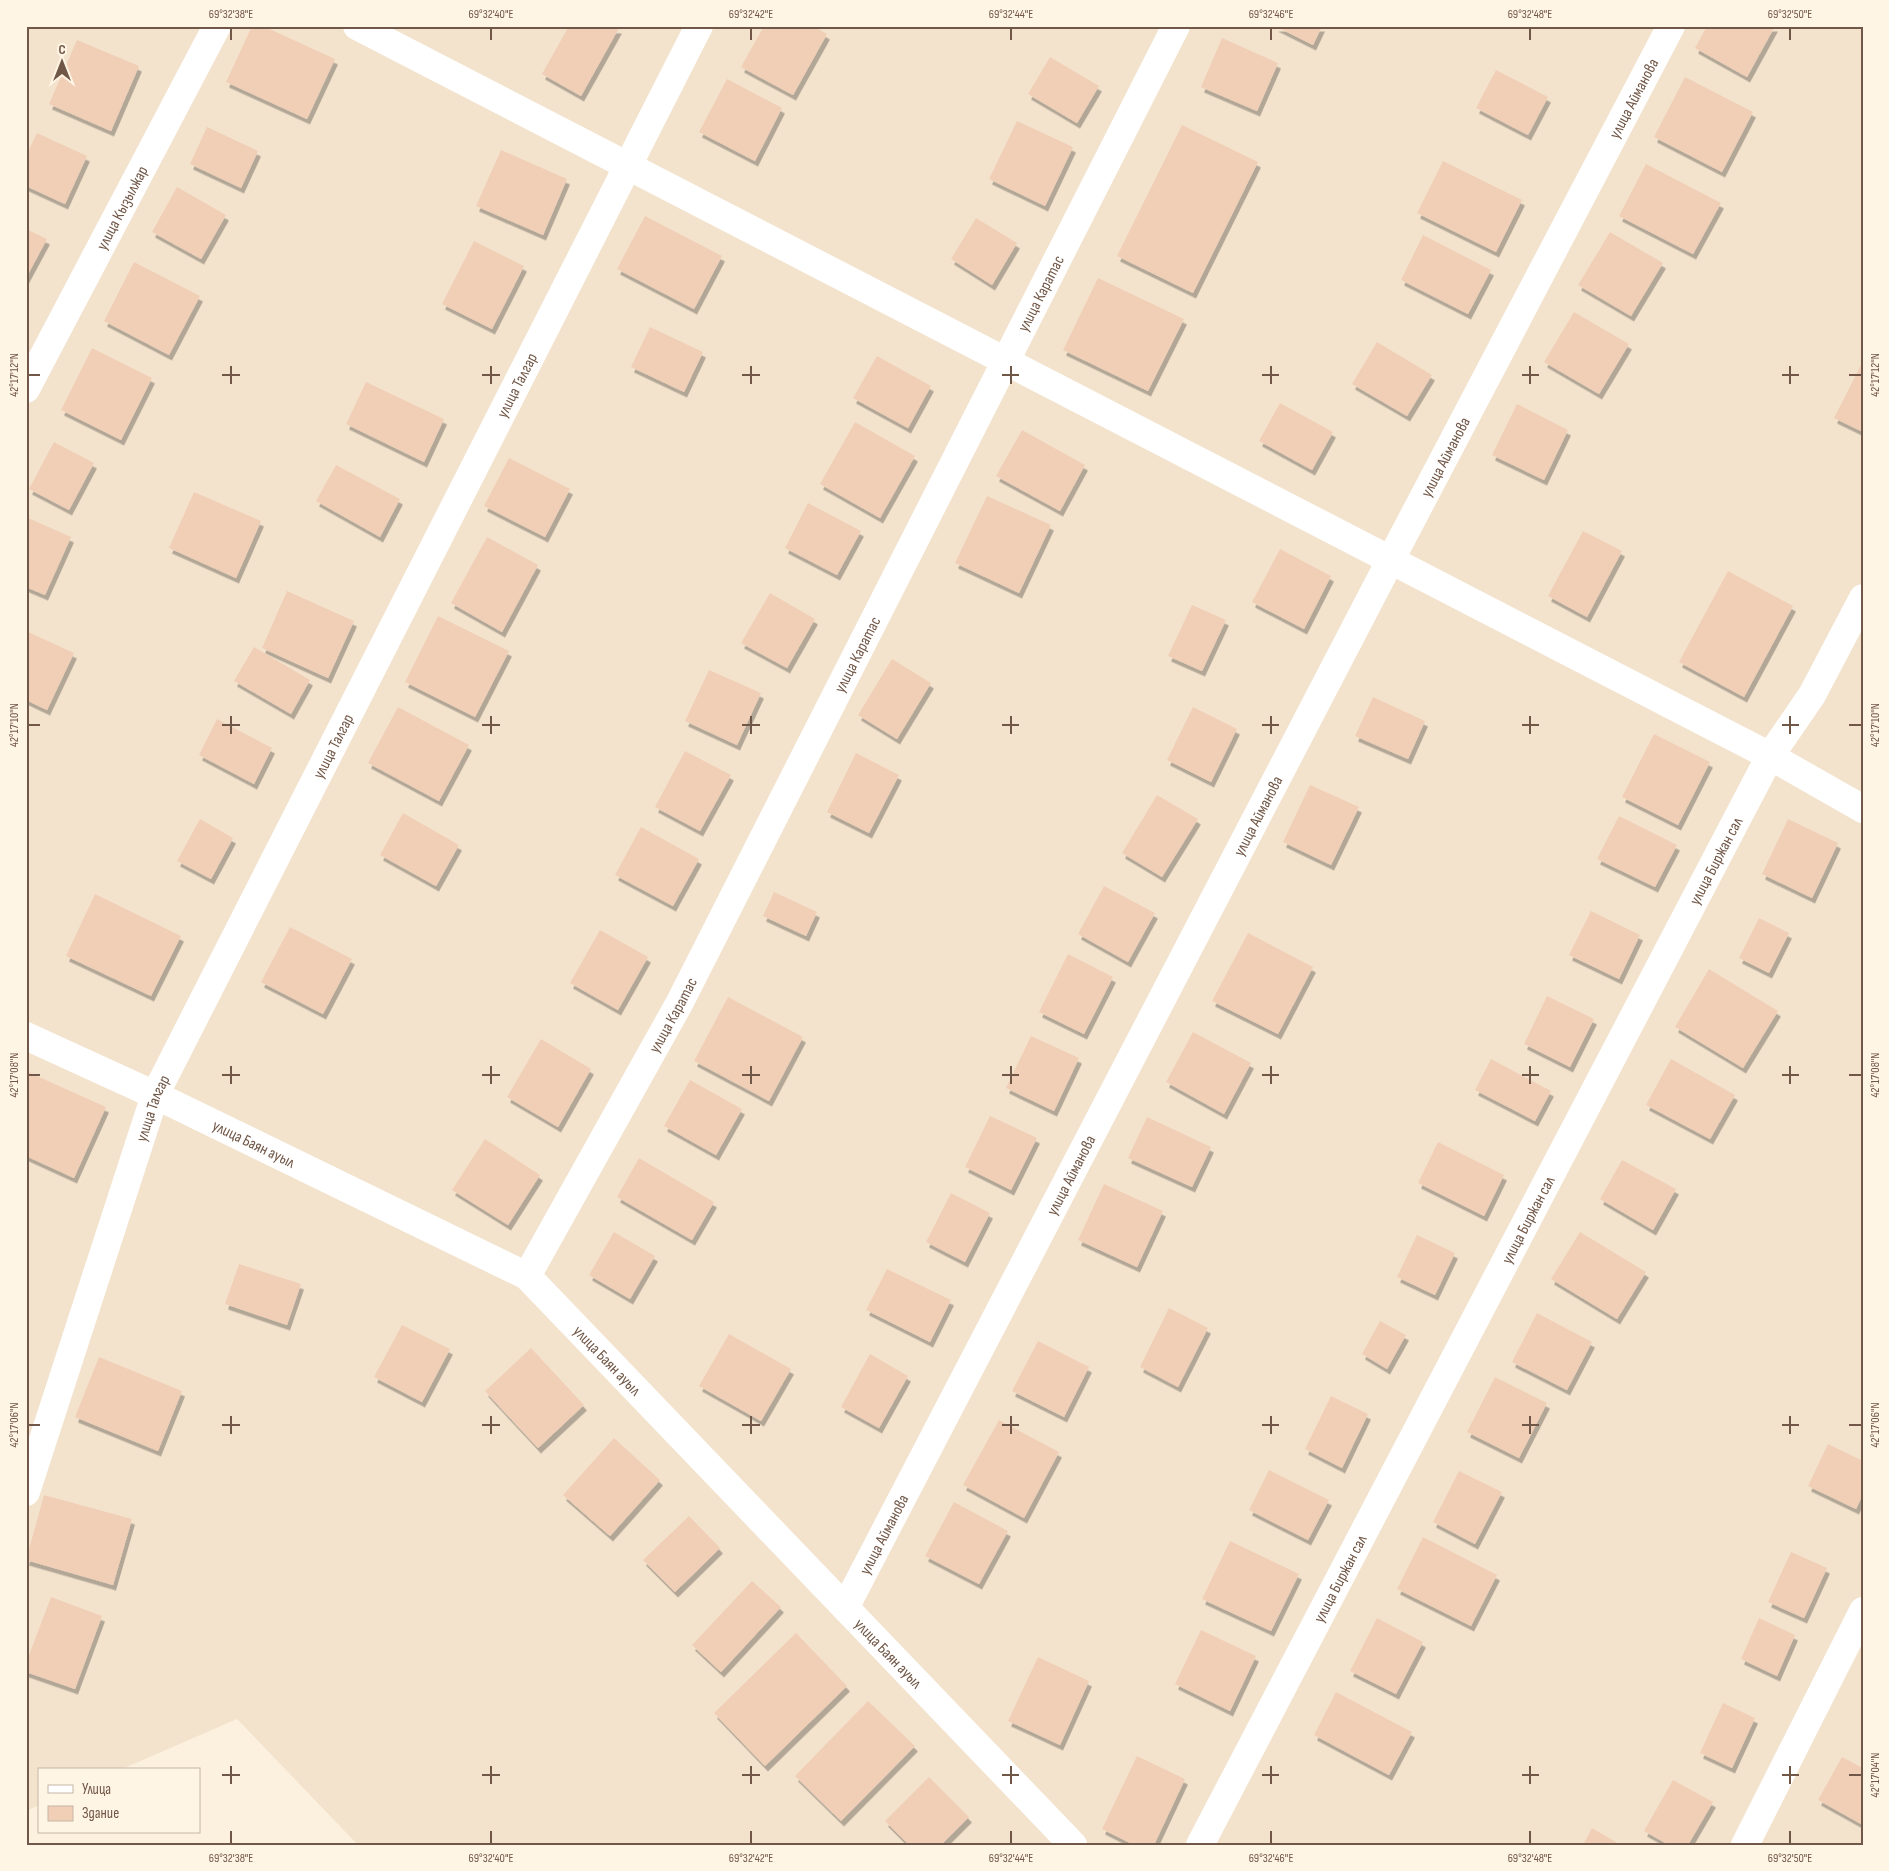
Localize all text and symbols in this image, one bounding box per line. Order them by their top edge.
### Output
text: 69°32'38"E [209,7,253,22]
text: 69°32'40"E [469,7,513,22]
text: 69°32'42"E [729,7,773,22]
text: 69°32'44"E [989,7,1033,22]
text: 69°32'46"E [1249,7,1293,22]
text: 69°32'48"E [1508,7,1552,22]
text: 69°32'50"E [1768,7,1812,22]
north arrow [38,38,88,88]
text: С [58,41,66,58]
street label: улица Айманова [1606,56,1663,142]
street label: улица Кызылжар [93,163,153,253]
street label: улица Каратас [1014,253,1069,335]
street label: улица Талгар [493,350,542,421]
text: 42°17'12"N [7,353,22,397]
text: 42°17'12"N [1868,353,1883,397]
street label: улица Айманова [1417,414,1475,501]
street label: улица Каратас [831,614,885,696]
text: 42°17'10"N [7,703,22,747]
text: 42°17'10"N [1868,703,1883,747]
street label: улица Талгар [310,711,358,782]
street label: улица Айманова [1230,773,1287,860]
street label: улица Биржан сал [1686,814,1747,908]
street label: улица Каратас [646,975,702,1056]
text: 42°17'08"N [7,1053,22,1097]
text: 42°17'08"N [1868,1053,1883,1097]
street label: улица Талгар [132,1072,175,1144]
street label: улица Баян ауыл [209,1116,298,1173]
street label: улица Айманова [1043,1132,1100,1219]
street label: улица Биржан сал [1498,1173,1560,1267]
street label: улица Баян ауыл [569,1322,645,1400]
text: 42°17'06"N [7,1402,22,1448]
text: 42°17'06"N [1868,1402,1883,1448]
street label: улица Айманова [856,1492,913,1578]
street label: улица Биржан сал [1310,1532,1372,1626]
street label: улица Баян ауыл [850,1615,926,1693]
text: 42°17'04"N [1868,1753,1883,1797]
legend [38,1768,200,1834]
text: Улица [82,1780,111,1799]
text: Здание [82,1804,119,1823]
text: 69°32'38"E [209,1851,253,1866]
text: 69°32'40"E [469,1851,513,1866]
text: 69°32'42"E [729,1851,773,1866]
text: 69°32'44"E [989,1851,1033,1866]
text: 69°32'46"E [1249,1851,1293,1866]
text: 69°32'48"E [1508,1851,1552,1866]
text: 69°32'50"E [1768,1851,1812,1866]

